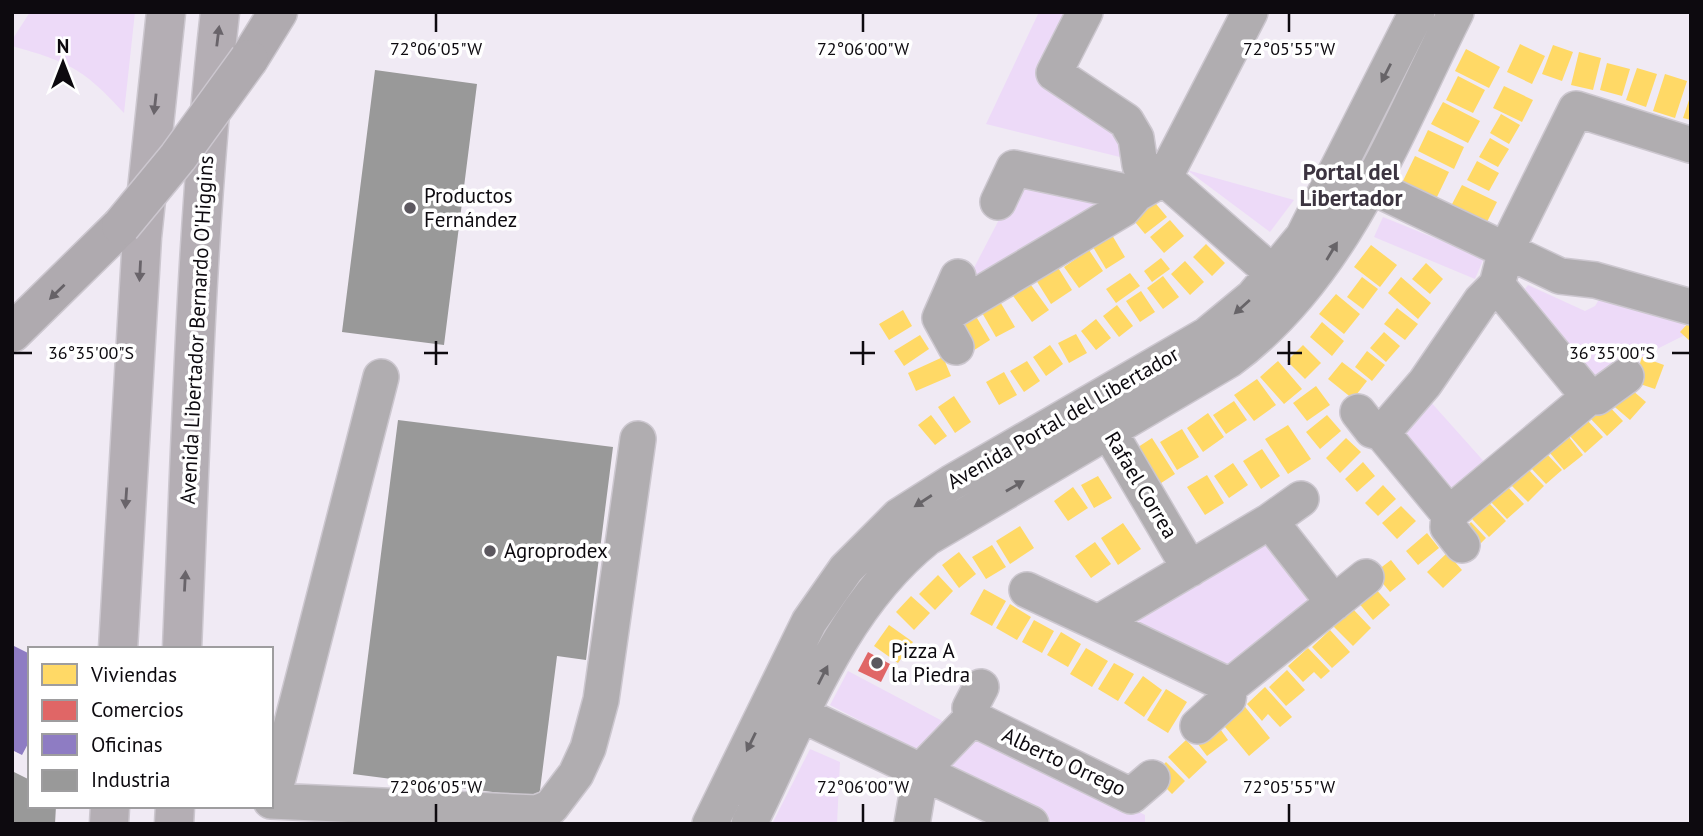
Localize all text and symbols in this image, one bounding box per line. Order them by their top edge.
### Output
one-way arrow [212,25,223,47]
north arrow [28,28,98,98]
text: N [57,34,69,58]
text: 72°06'05"W [390,37,482,60]
text: 72°06'00"W [817,37,909,60]
text: 72°05'55"W [1243,37,1335,60]
one-way arrow [1381,63,1392,83]
one-way arrow [150,94,161,116]
street label: Avenida Libertador Bernardo O'Higgins [174,155,219,505]
district label: Portal del Libertador [1299,157,1403,212]
place label: Productos Fernández [424,182,517,233]
marker: Productos Fernández [402,200,418,216]
one-way arrow [1325,242,1338,261]
one-way arrow [135,260,146,282]
one-way arrow [49,283,65,300]
one-way arrow [1234,298,1251,314]
street label: Avenida Portal del Libertador [942,340,1183,495]
text: 36°35'00"S [48,341,134,364]
text: 36°35'00"S [1569,341,1655,364]
street label: Rafael Correa [1099,426,1184,543]
one-way arrow [1005,480,1025,492]
one-way arrow [120,487,131,509]
one-way arrow [913,494,932,507]
place label: Agroprodex [504,537,608,564]
marker: Agroprodex [482,543,498,559]
one-way arrow [179,569,190,591]
place label: Pizza A la Piedra [891,637,970,688]
legend [28,647,273,808]
marker: Pizza A la Piedra [869,655,885,671]
text: Viviendas [90,661,177,688]
one-way arrow [817,665,829,685]
text: Comercios [91,696,184,723]
street label: Alberto Orrego [998,721,1130,802]
text: Oficinas [91,731,163,758]
one-way arrow [745,732,756,752]
text: Industria [91,766,170,793]
text: 72°06'05"W [390,775,482,798]
text: 72°06'00"W [817,775,909,798]
text: 72°05'55"W [1243,775,1335,798]

